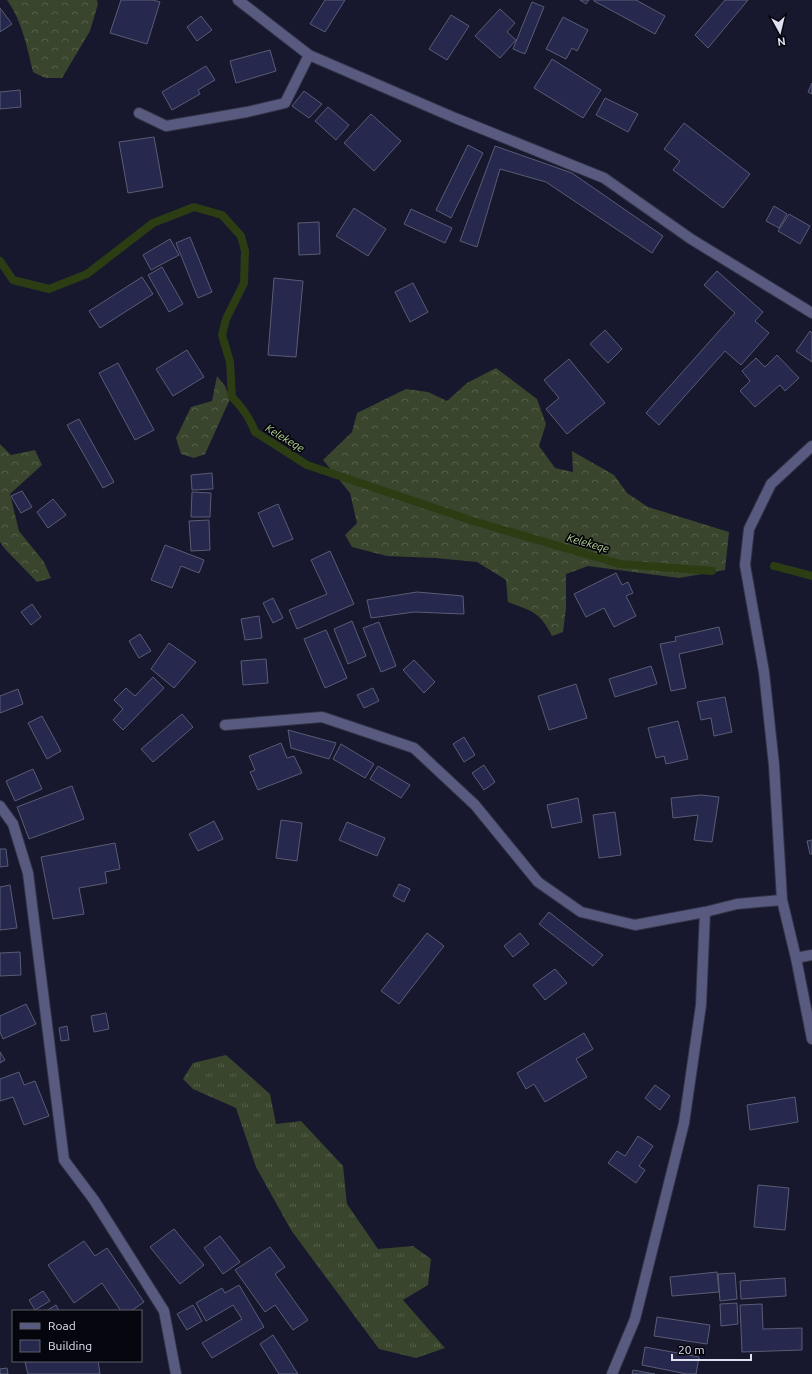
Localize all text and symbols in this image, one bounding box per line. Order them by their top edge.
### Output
north arrow [760,12,800,52]
text: N [776,35,786,48]
water label: Kelekeqe [263,422,307,454]
water label: Kelekeqe [566,531,611,555]
legend [12,1310,142,1362]
text: Road [48,1319,76,1332]
scale bar [672,1336,751,1362]
text: Building [48,1339,92,1352]
text: 20 m [678,1343,705,1356]

